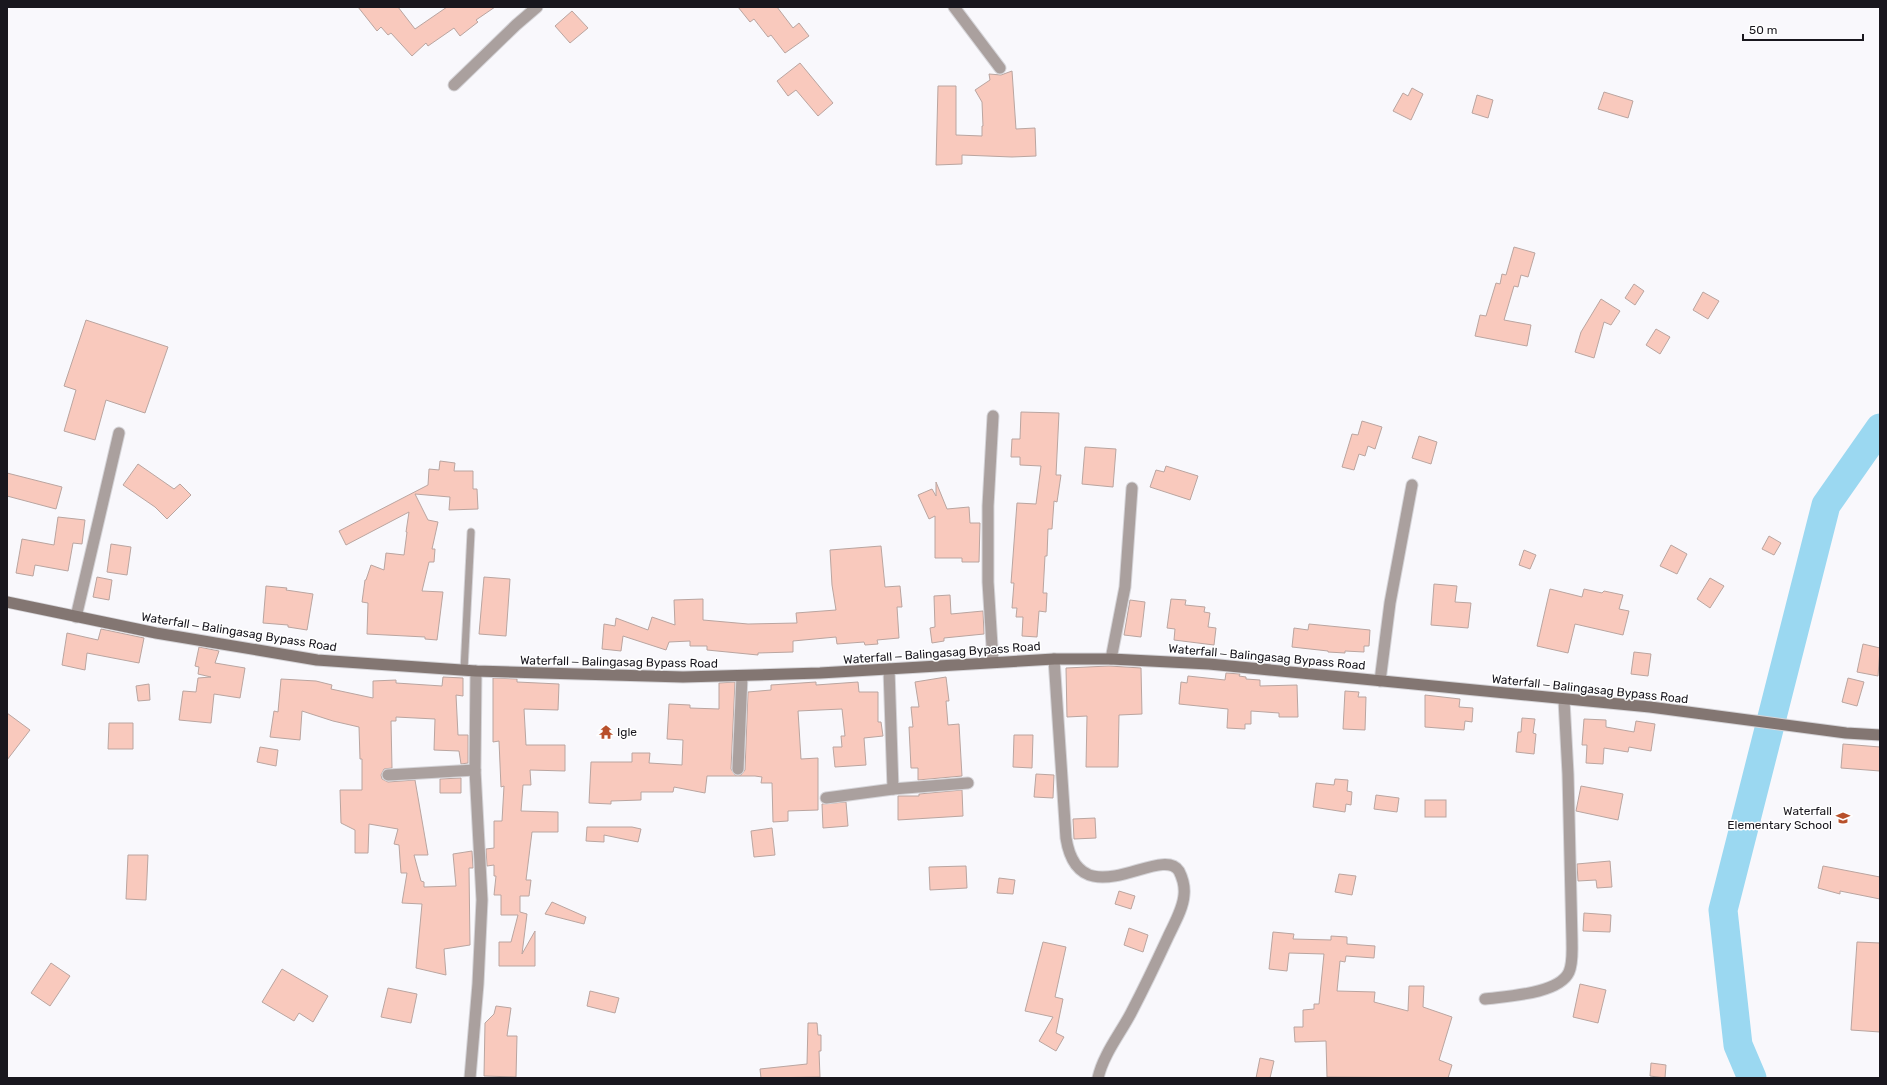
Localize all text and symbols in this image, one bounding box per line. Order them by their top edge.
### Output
scale bar [1743,16,1863,42]
text: 50 m [1749,23,1777,37]
street label: Waterfall ‒ Balingasag Bypass Road [140,610,338,654]
street label: Waterfall ‒ Balingasag Bypass Road [843,639,1041,667]
street label: Waterfall ‒ Balingasag Bypass Road [1168,641,1366,673]
street label: Waterfall ‒ Balingasag Bypass Road [520,653,718,671]
street label: Waterfall ‒ Balingasag Bypass Road [1491,672,1689,706]
temple icon: Igle [598,724,614,740]
place label: Igle [617,725,637,739]
place label: Waterfall Elementary School [1727,804,1832,832]
school or university icon: Waterfall Elementary School [1835,810,1851,826]

